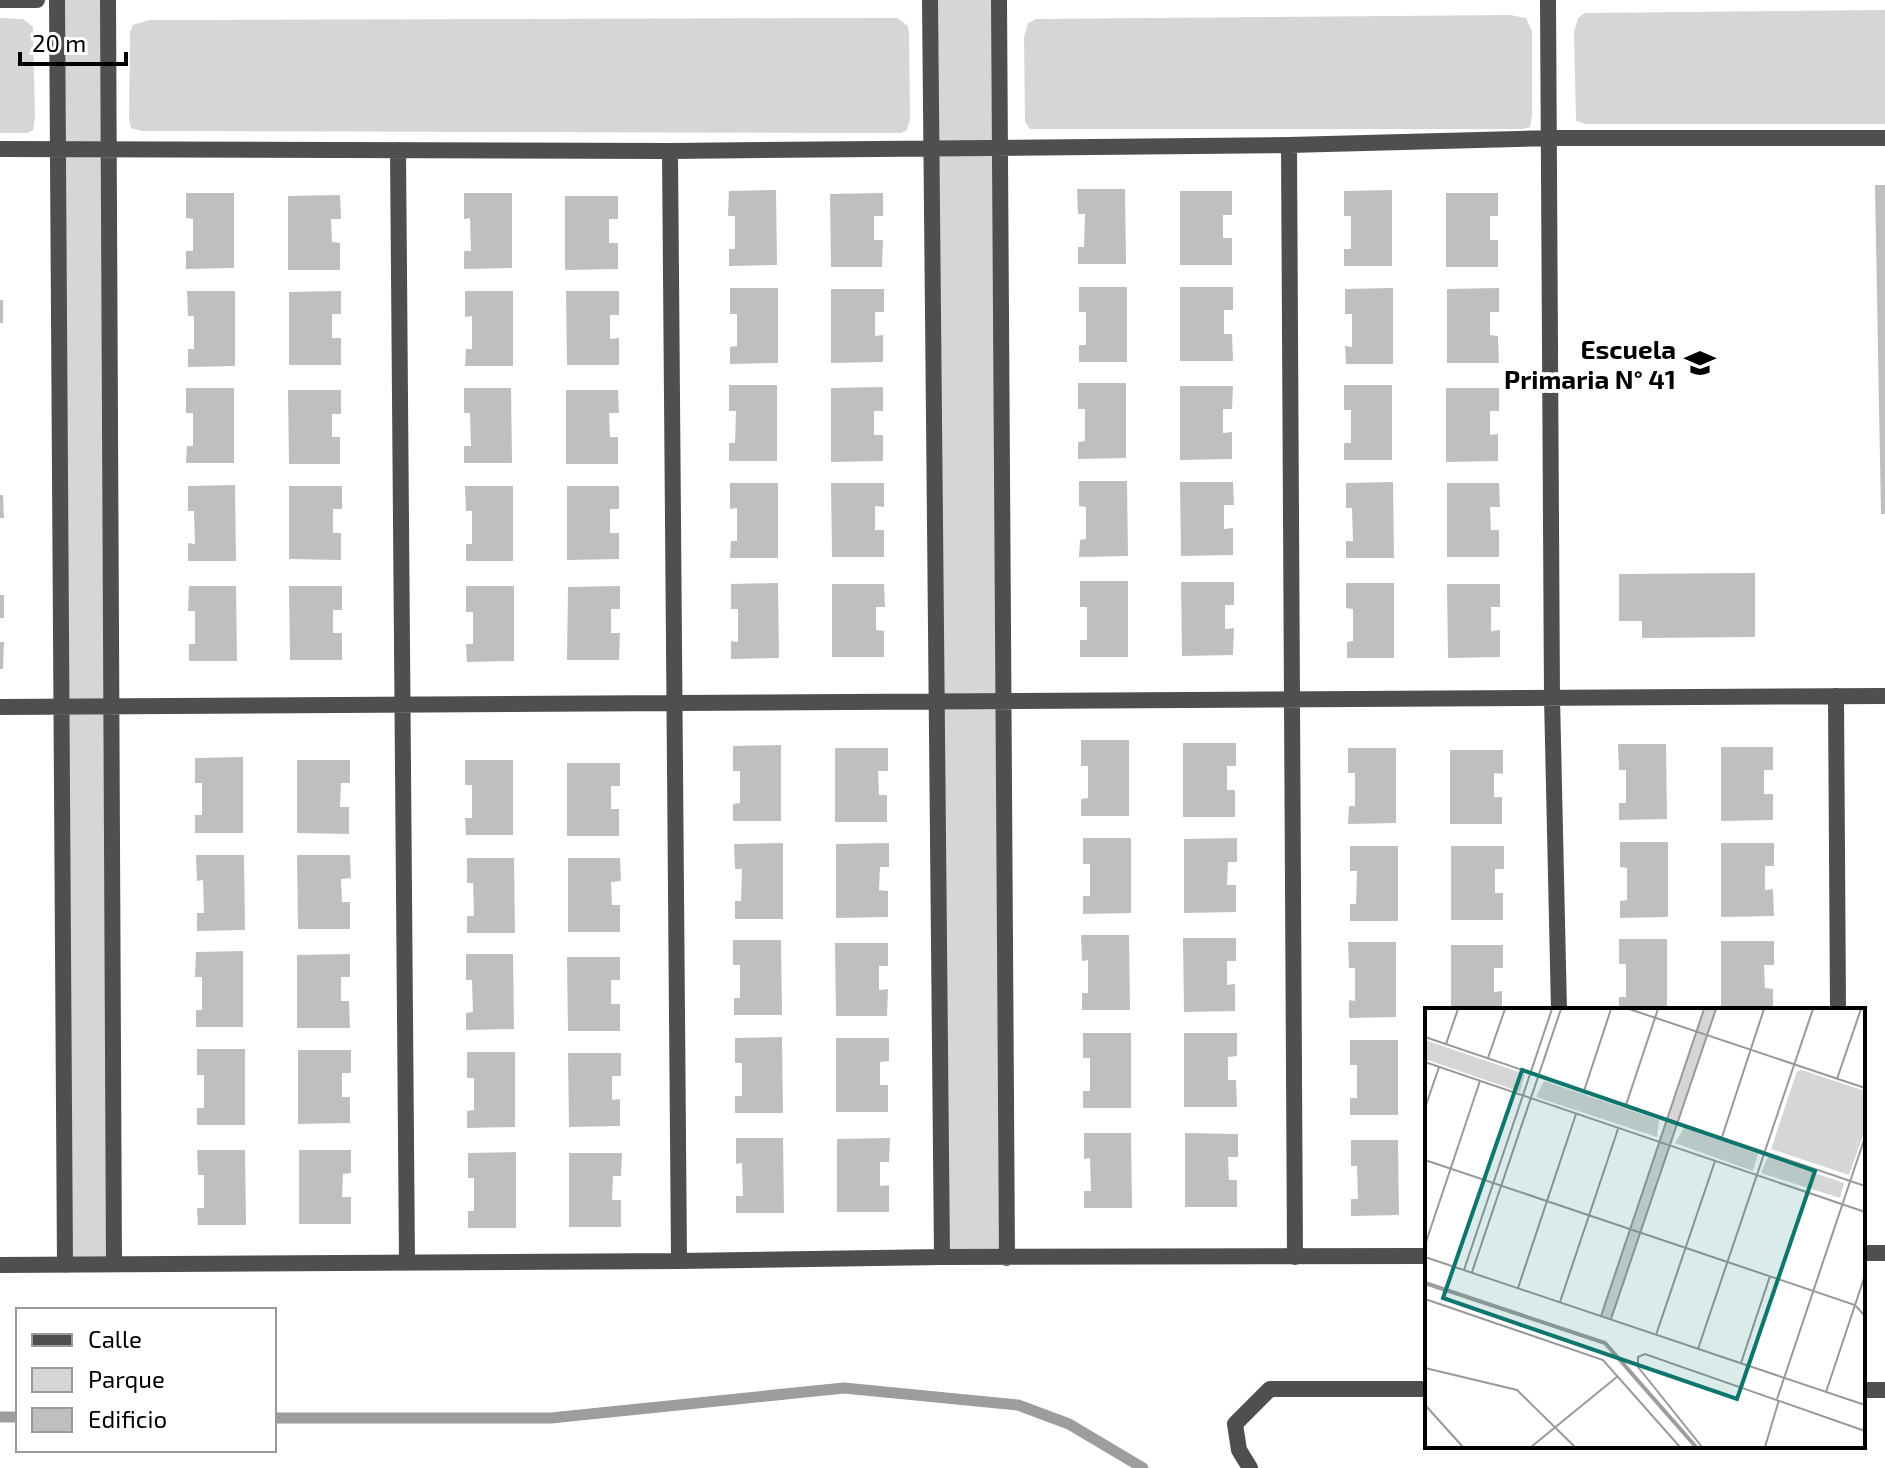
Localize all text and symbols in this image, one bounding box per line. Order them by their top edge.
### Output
scale bar [20,16,126,66]
text: 20 m [32,28,86,57]
place label: Escuela Primaria N° 41 [1504,333,1676,394]
school or university icon: Escuela Primaria N° 41 [1683,346,1717,380]
inset map [1425,1008,1865,1448]
legend [16,1308,276,1452]
text: Calle [88,1324,142,1353]
text: Parque [88,1364,165,1393]
text: Edificio [88,1404,167,1433]

